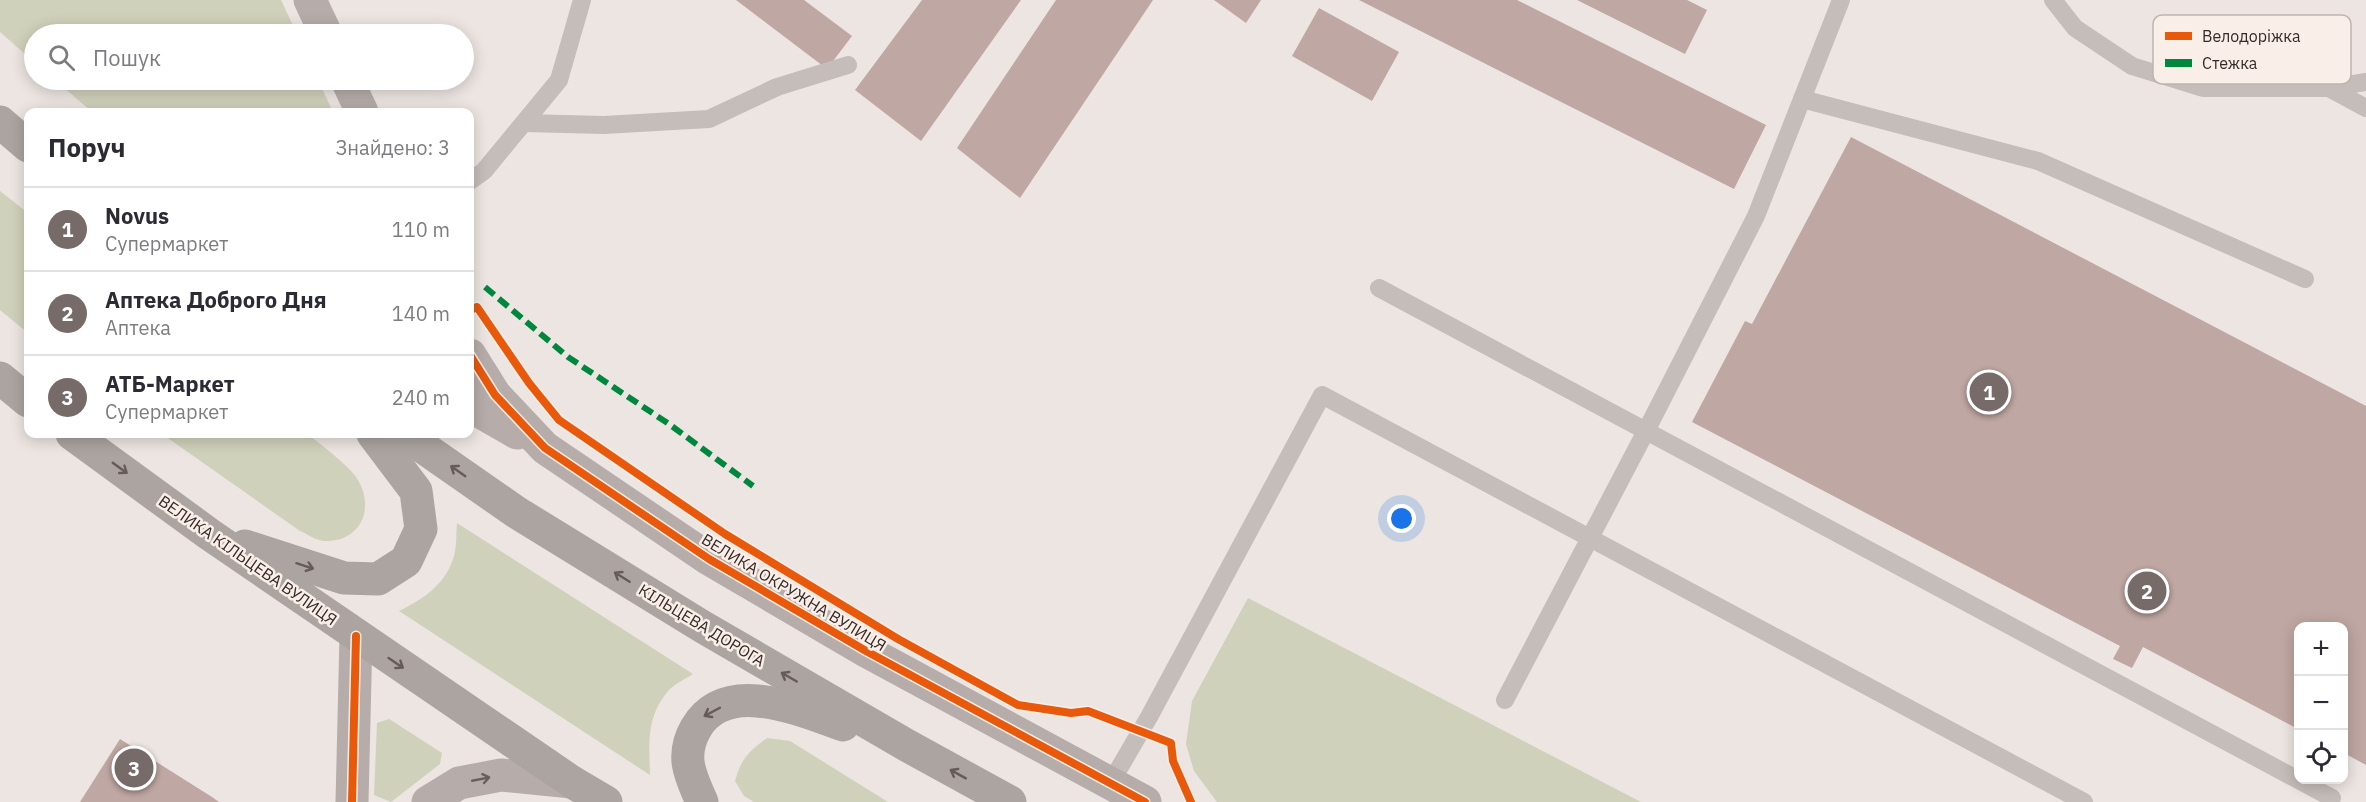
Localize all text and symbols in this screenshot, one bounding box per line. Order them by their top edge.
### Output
legend [2153,15,2351,84]
search box [24,24,474,90]
text: Велодоріжка [2202,26,2301,46]
icon: search [45,41,78,74]
text: Пошук [93,43,161,72]
text: Стежка [2202,53,2258,73]
text: Поруч [48,130,126,164]
text: Знайдено: 3 [336,134,450,161]
text: Novus [105,201,169,230]
text: 1 [62,216,74,243]
text: 110 m [392,216,450,243]
text: Супермаркет [105,230,228,257]
text: Аптека Доброго Дня [105,285,327,314]
text: 2 [62,300,74,327]
text: 140 m [392,300,450,327]
text: Аптека [105,314,171,341]
text: АТБ-Маркет [105,369,235,398]
pin: 1 [1970,370,2008,414]
text: 3 [62,384,74,411]
text: 240 m [392,384,450,411]
text: Супермаркет [105,398,228,425]
one-way arrow [111,462,127,474]
one-way arrow [450,465,467,477]
street label: ВЕЛИКА КІЛЬЦЕВА ВУЛИЦЯ [155,491,341,629]
your location [1387,504,1416,533]
street label: ВЕЛИКА ОКРУЖНА ВУЛИЦЯ [698,529,890,655]
one-way arrow [295,561,314,572]
pin: 2 [2128,568,2166,614]
one-way arrow [614,570,631,582]
street label: КІЛЬЦЕВА ДОРОГА [635,579,769,671]
map controls [2294,622,2348,784]
button: + [2294,622,2348,676]
one-way arrow [387,656,404,669]
one-way arrow [781,671,798,683]
button: − [2294,676,2348,730]
one-way arrow [704,706,721,718]
button: locate [2294,730,2348,784]
pin: 3 [114,746,154,790]
one-way arrow [950,768,968,779]
one-way arrow [471,773,490,784]

